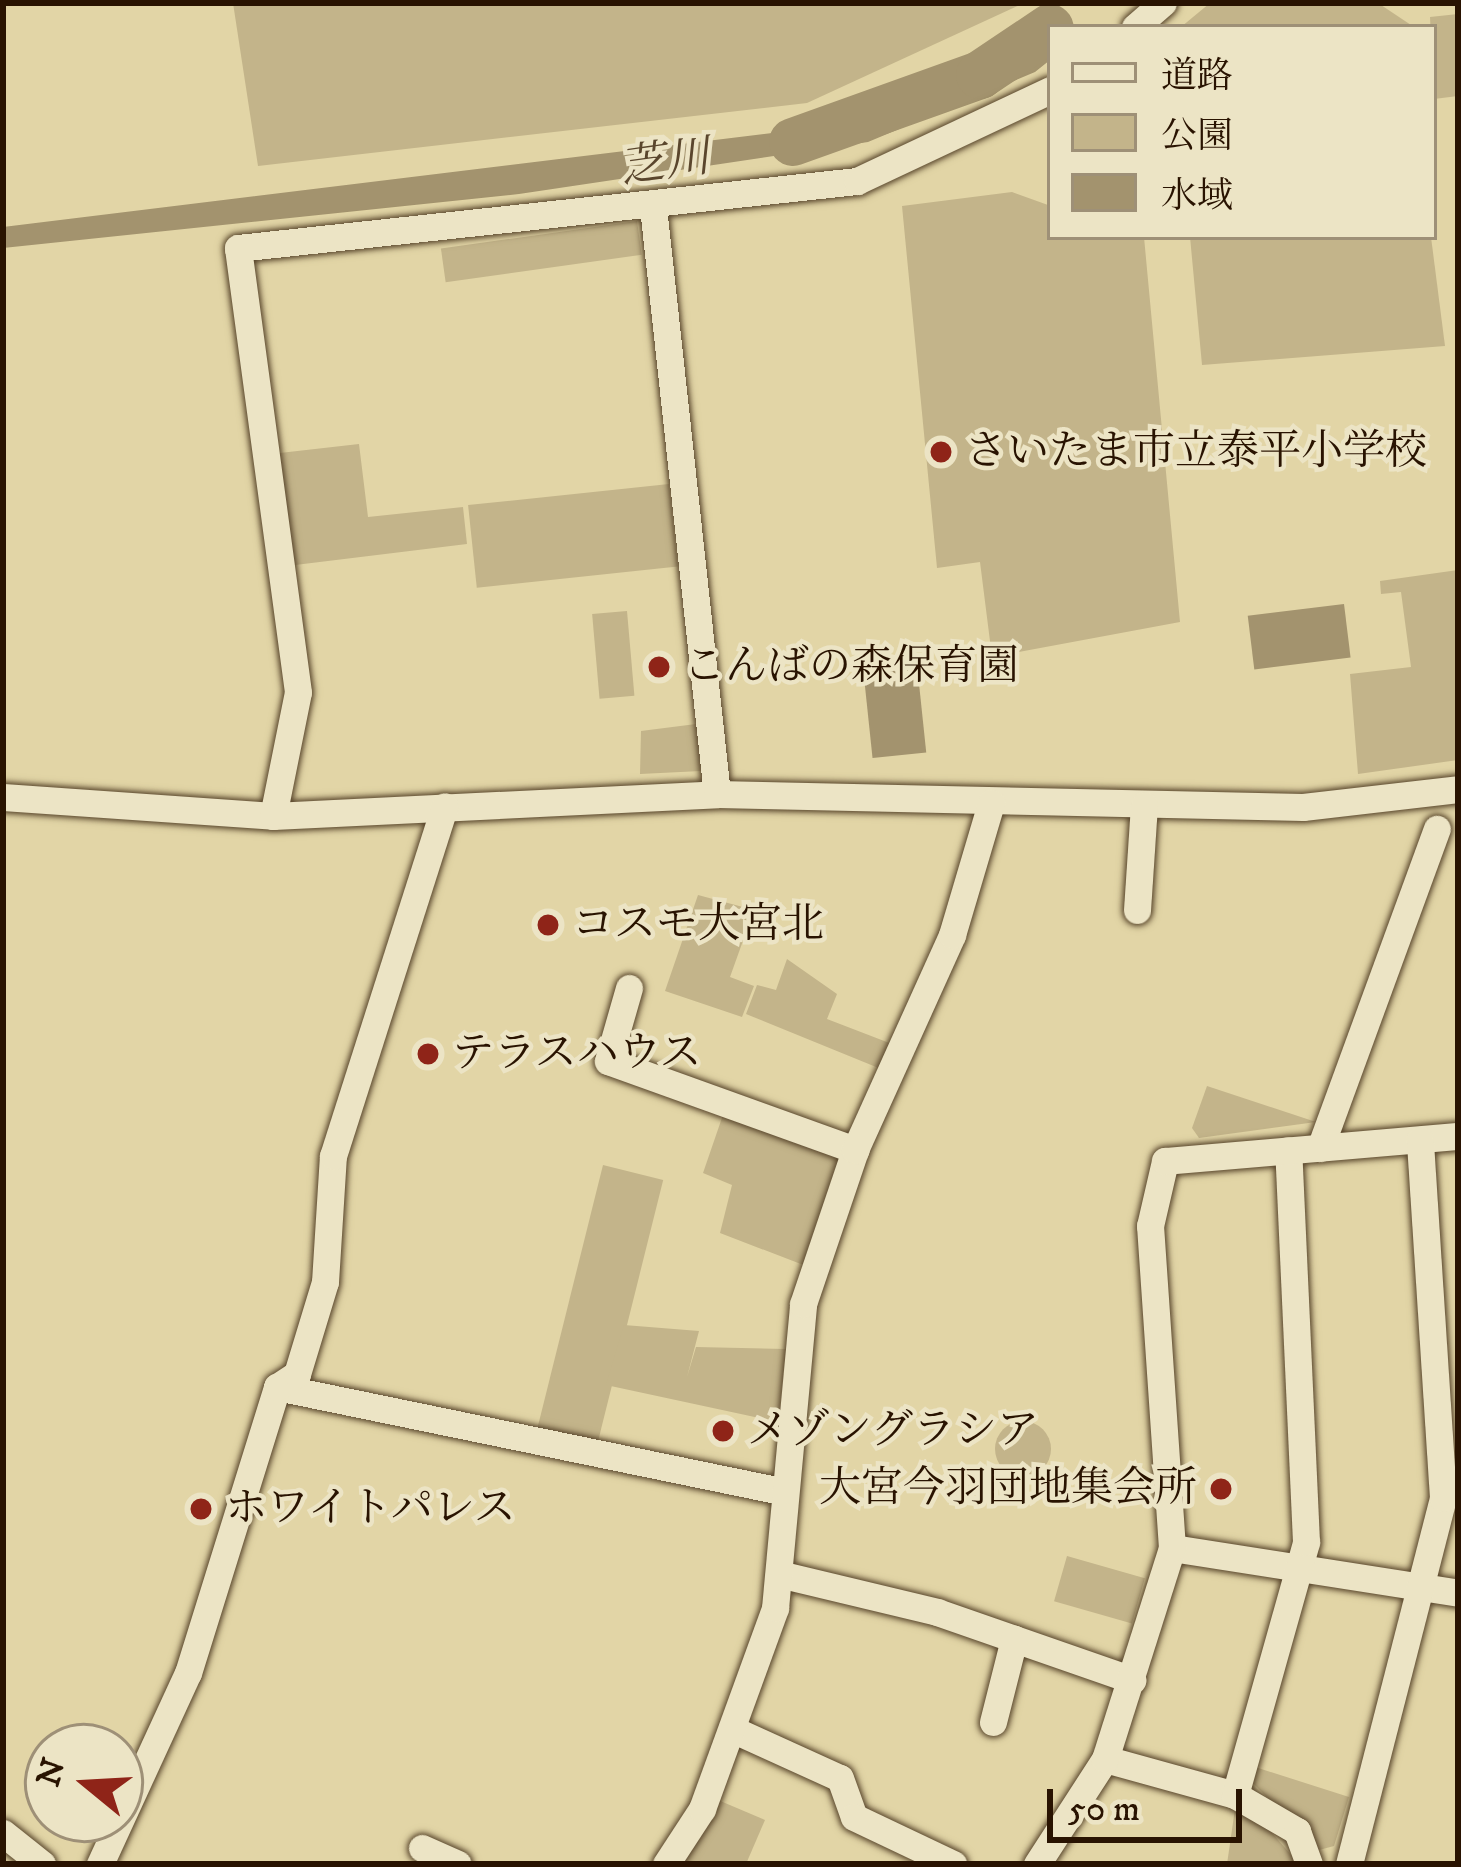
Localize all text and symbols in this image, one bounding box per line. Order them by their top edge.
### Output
legend [1047,24,1437,240]
text: 道路 [1161,54,1233,99]
text: 公園 [1161,114,1233,159]
water label: 芝川 [617,131,713,197]
text: 水域 [1161,174,1233,219]
place label: さいたま市立泰平小学校 [965,427,1427,477]
marker: さいたま市立泰平小学校 [928,439,954,465]
place label: こんばの森保育園 [683,642,1019,692]
marker: こんばの森保育園 [646,654,672,680]
place label: コスモ大宮北 [572,900,824,950]
marker: コスモ大宮北 [535,912,561,938]
place label: テラスハウス [452,1029,704,1079]
marker: テラスハウス [415,1041,441,1067]
place label: メゾングラシア [747,1406,1041,1456]
marker: メゾングラシア [710,1418,736,1444]
place label: 大宮今羽団地集会所 [819,1464,1197,1514]
marker: 大宮今羽団地集会所 [1208,1476,1234,1502]
place label: ホワイトパレス [225,1484,519,1534]
marker: ホワイトパレス [188,1496,214,1522]
north arrow [24,1723,144,1843]
text: N [28,1753,76,1792]
scale bar [1053,1765,1248,1839]
text: 50 m [1068,1787,1140,1832]

